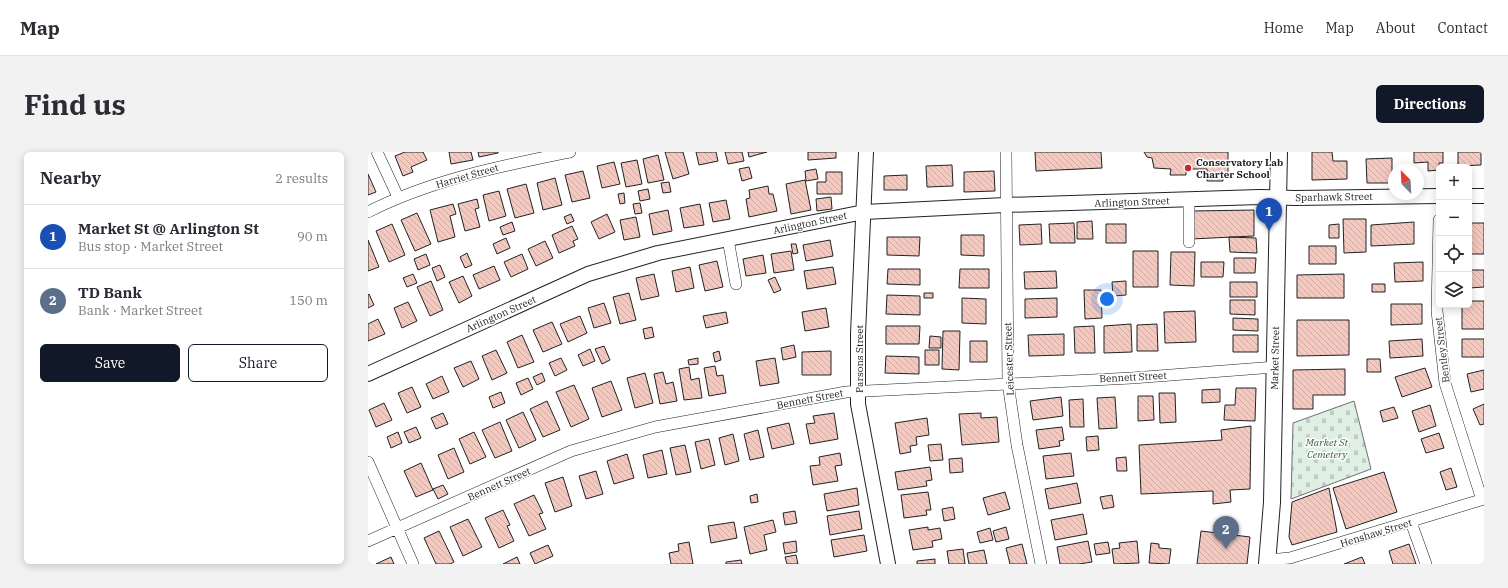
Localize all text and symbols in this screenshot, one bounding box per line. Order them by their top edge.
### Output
text: Map [20,16,60,40]
text: Home [1264,19,1303,37]
text: Map [1325,19,1354,37]
text: About [1376,19,1415,37]
text: Contact [1437,19,1488,37]
button: Directions [1376,85,1484,123]
text: Find us [24,86,126,123]
place label: Conservatory Lab Charter School [1196,156,1283,181]
street label: Harriet Street [434,161,500,191]
marker: Conservatory Lab Charter School [1183,163,1193,173]
north arrow [1388,164,1424,200]
map controls [1436,164,1472,308]
button: + [1436,164,1472,200]
text: Nearby [40,167,101,189]
text: 2 results [275,170,328,187]
street label: Sparhawk Street [1295,190,1373,204]
street label: Arlington Street [1094,194,1170,210]
pin: 1 [1256,198,1282,231]
button: − [1436,200,1472,236]
street label: Arlington Street [772,209,849,237]
text: Market St @ Arlington St [78,219,259,238]
text: 1 [49,228,57,245]
text: 90 m [297,228,328,245]
button: locate [1436,236,1472,272]
text: Bus stop · Market Street [78,238,223,255]
button: layers [1436,272,1472,308]
text: TD Bank [78,283,142,302]
your location [1097,289,1117,309]
text: 2 [49,292,57,309]
text: 150 m [289,292,328,309]
street label: Arlington Street [464,293,538,335]
text: Bank · Market Street [78,302,203,319]
street label: Bentley Street [1431,316,1452,384]
street label: Leicester Street [1001,322,1017,396]
street label: Parsons Street [853,324,866,393]
street label: Market Street [1268,326,1282,390]
button: Save [40,344,180,382]
button: Share [188,344,328,382]
street label: Bennett Street [1099,369,1168,385]
street label: Bennett Street [776,386,845,412]
park label: Market St Cemetery [1305,436,1349,461]
street label: Bennett Street [465,464,533,504]
pin: 2 [1213,516,1239,549]
street label: Henshaw Street [1339,516,1414,550]

